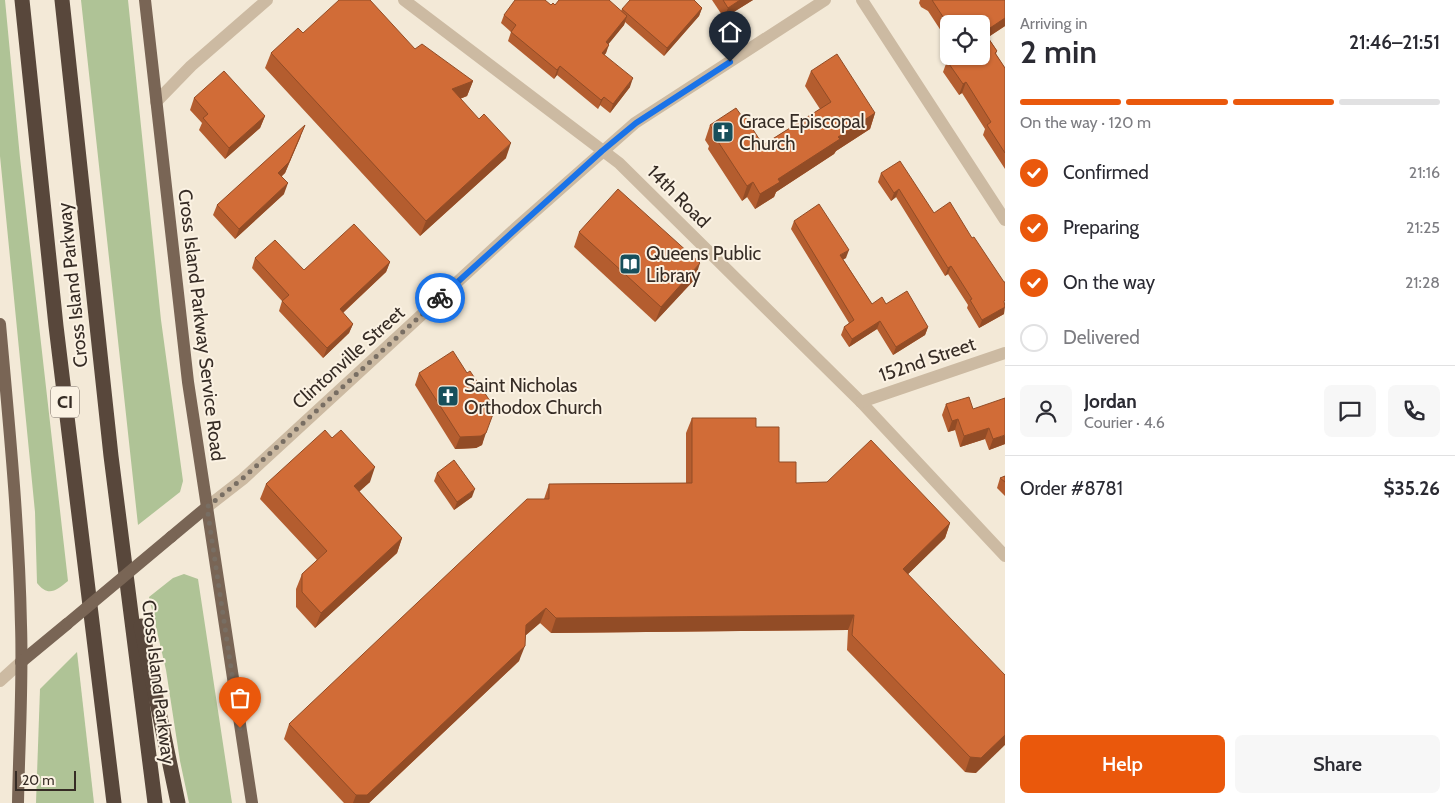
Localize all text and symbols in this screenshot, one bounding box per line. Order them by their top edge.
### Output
pin [709,11,751,62]
text: Arriving in [1020,14,1087,33]
map controls [940,15,990,65]
button: locate [940,15,990,65]
icon: home [716,18,744,46]
text: 21:46–21:51 [1349,31,1440,54]
text: 2 min [1020,32,1097,71]
place label: Grace Episcopal Church [739,110,866,155]
text: On the way · 120 m [1020,113,1151,132]
church icon: Grace Episcopal Church [711,120,735,144]
icon: check [1020,159,1048,187]
street label: 14th Road [642,160,715,233]
text: Confirmed [1063,161,1149,184]
text: 21:16 [1409,163,1440,182]
street label: Cross Island Parkway Service Road [173,188,230,462]
street label: Cross Island Parkway [52,201,93,369]
icon: check [1020,214,1048,242]
text: Preparing [1063,216,1139,239]
text: 21:25 [1406,218,1440,237]
place label: Queens Public Library [646,242,761,287]
library icon: Queens Public Library [618,252,642,276]
icon: check [1020,269,1048,297]
text: On the way [1063,271,1155,294]
courier [415,273,465,323]
text: 21:28 [1405,273,1440,292]
icon: bike [426,284,454,312]
street label: Clintonville Street [288,301,410,414]
text: Delivered [1063,326,1140,349]
street label: 152nd Street [876,332,979,387]
place label: Saint Nicholas Orthodox Church [464,374,602,419]
church icon: Saint Nicholas Orthodox Church [436,384,460,408]
button: person [1020,385,1072,437]
button: chat [1324,385,1376,437]
button: phone [1388,385,1440,437]
road number: CI [51,387,79,418]
text: Jordan [1084,390,1137,413]
text: Courier · 4.6 [1084,413,1165,432]
text: Order #8781 [1020,477,1123,500]
text: $35.26 [1384,477,1440,500]
street label: Cross Island Parkway [137,598,180,766]
pin [219,677,261,728]
icon: bag [226,684,254,712]
button: Help [1020,735,1225,793]
button: Share [1235,735,1440,793]
scale bar [15,768,76,791]
text: 20 m [22,771,55,789]

